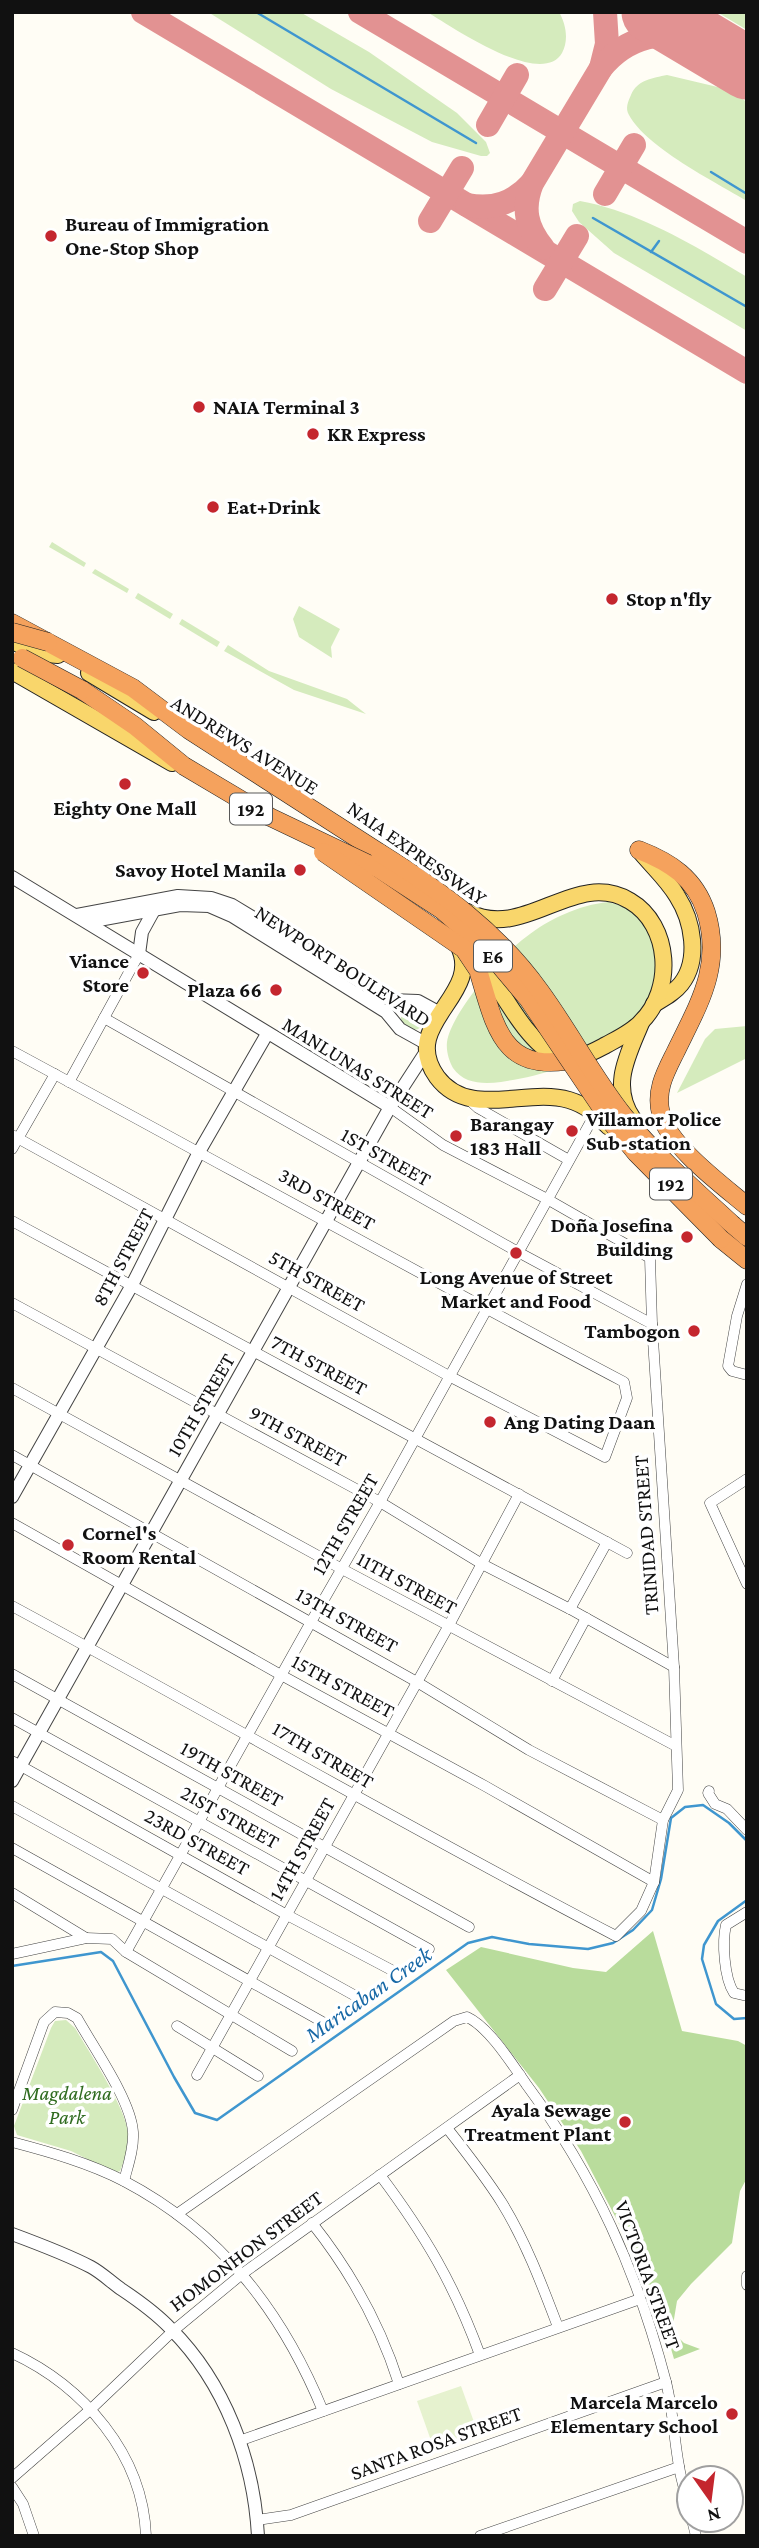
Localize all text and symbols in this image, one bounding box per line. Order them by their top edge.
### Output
place label: Bureau of Immigration One-Stop Shop [65,212,269,260]
marker: Bureau of Immigration One-Stop Shop [43,228,59,244]
place label: NAIA Terminal 3 [213,395,360,419]
marker: NAIA Terminal 3 [191,399,207,415]
place label: KR Express [327,422,426,446]
marker: KR Express [305,426,321,442]
place label: Eat+Drink [227,495,321,519]
marker: Eat+Drink [205,499,221,515]
place label: Stop n'fly [626,587,712,611]
marker: Stop n'fly [604,591,620,607]
street label: ANDREWS AVENUE [167,690,323,800]
marker: Eighty One Mall [117,776,133,792]
road number: 192 [230,794,272,824]
place label: Eighty One Mall [53,796,197,820]
street label: NAIA EXPRESSWAY [343,796,492,911]
place label: Savoy Hotel Manila [115,858,287,882]
marker: Savoy Hotel Manila [292,862,308,878]
street label: NEWPORT BOULEVARD [251,900,435,1032]
road number: E6 [474,940,512,972]
place label: Viance Store [68,949,129,997]
marker: Viance Store [135,965,151,981]
place label: Plaza 66 [187,978,262,1002]
marker: Plaza 66 [268,982,284,998]
street label: MANLUNAS STREET [278,1012,438,1124]
place label: Villamor Police Sub-station [585,1107,722,1155]
place label: Barangay 183 Hall [470,1112,555,1160]
street label: 1ST STREET [337,1122,436,1192]
marker: Villamor Police Sub-station [564,1123,580,1139]
marker: Barangay 183 Hall [448,1128,464,1144]
street label: 3RD STREET [275,1163,380,1236]
road number: 192 [650,1168,692,1200]
street label: 8TH STREET [87,1204,159,1310]
place label: Doña Josefina Building [551,1213,674,1261]
marker: Doña Josefina Building [679,1229,695,1245]
street label: 5TH STREET [265,1245,370,1317]
marker: Long Avenue of Street Market and Food [508,1245,524,1261]
place label: Long Avenue of Street Market and Food [419,1265,613,1313]
place label: Tambogon [584,1319,680,1343]
marker: Tambogon [686,1323,702,1339]
street label: 7TH STREET [267,1330,372,1401]
street label: 10TH STREET [162,1349,240,1461]
street label: 9TH STREET [245,1400,351,1472]
place label: Ang Dating Daan [503,1410,655,1434]
marker: Ang Dating Daan [482,1414,498,1430]
street label: TRINIDAD STREET [628,1454,664,1616]
street label: 12TH STREET [306,1469,384,1579]
place label: Cornel's Room Rental [82,1521,196,1569]
marker: Cornel's Room Rental [60,1537,76,1553]
street label: 11TH STREET [353,1547,462,1620]
street label: 13TH STREET [292,1582,403,1658]
street label: 15TH STREET [288,1649,399,1723]
street label: 17TH STREET [268,1716,378,1794]
street label: 19TH STREET [176,1736,288,1812]
street label: 21ST STREET [176,1780,284,1854]
street label: 14TH STREET [264,1793,340,1905]
street label: 23RD STREET [140,1803,254,1881]
water label: Maricaban Creek [299,1940,437,2048]
park label: Magdalena Park [21,2081,112,2129]
place label: Ayala Sewage Treatment Plant [464,2098,611,2146]
marker: Ayala Sewage Treatment Plant [617,2114,633,2130]
street label: HOMONHON STREET [165,2185,328,2316]
street label: VICTORIA STREET [610,2197,686,2353]
place label: Marcela Marcelo Elementary School [550,2390,718,2438]
street label: SANTA ROSA STREET [347,2401,525,2485]
marker: Marcela Marcelo Elementary School [724,2406,740,2422]
north arrow [675,2464,745,2534]
text: N [705,2503,723,2527]

